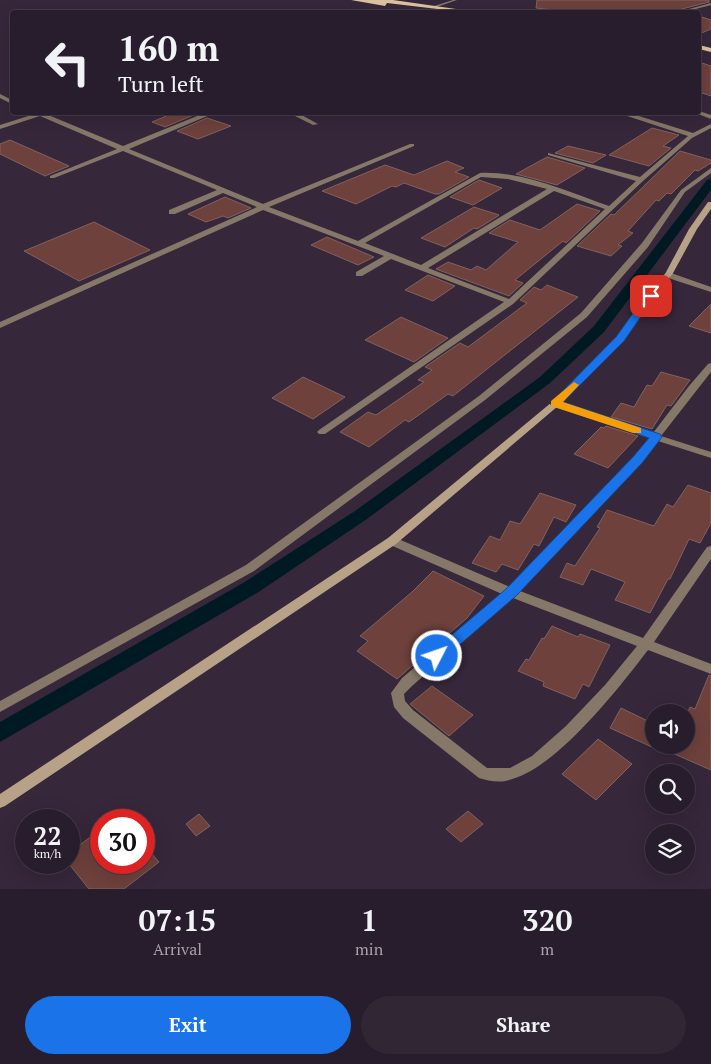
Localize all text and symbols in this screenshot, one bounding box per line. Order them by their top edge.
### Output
text: 160 m [118,25,219,71]
icon: left [35,30,100,95]
text: Turn left [118,69,204,98]
pin [630,275,672,317]
icon: arrive [637,282,665,310]
position arrow [410,629,462,681]
map controls [645,704,695,874]
button: sound [645,704,695,754]
button: search [645,764,695,814]
speed limit sign: 30 [90,809,155,874]
text: 22 [33,819,62,852]
button: layers [645,824,695,874]
text: km/h [34,846,61,861]
text: 07:15 [138,900,217,940]
text: 1 [361,900,378,940]
text: 320 [522,900,573,940]
text: Arrival [153,938,202,960]
text: min [355,938,383,960]
text: m [540,938,554,960]
button: Exit [25,996,351,1054]
button: Share [361,996,686,1054]

